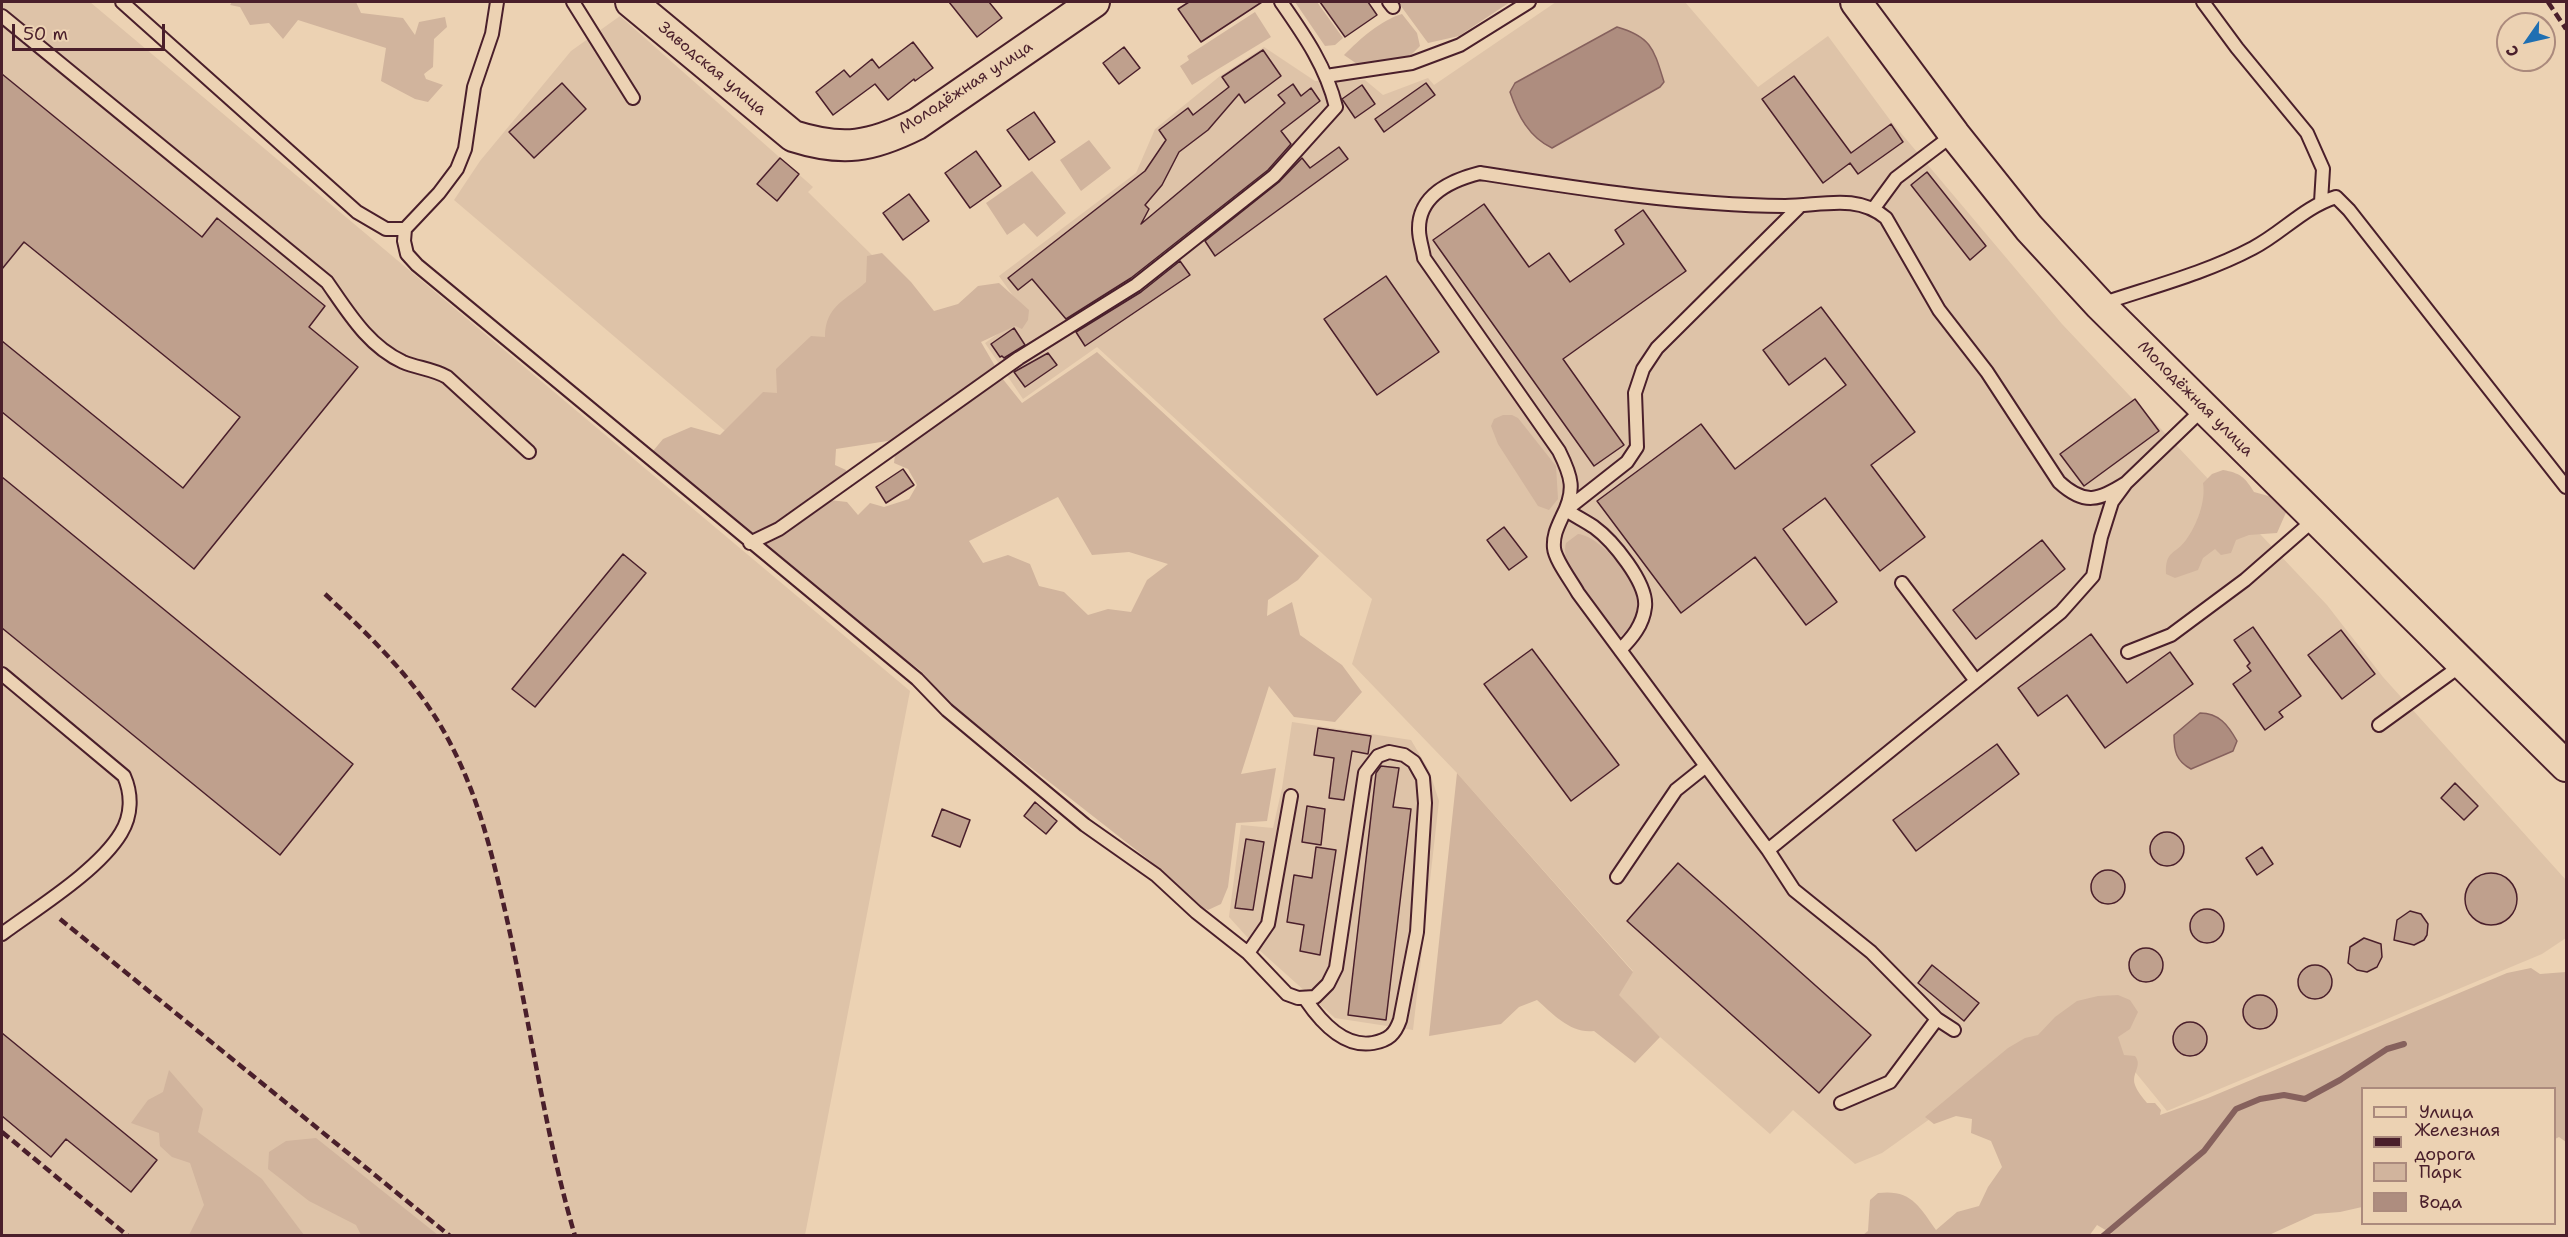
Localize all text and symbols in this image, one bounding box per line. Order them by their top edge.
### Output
scale bar [15,12,168,50]
north arrow [2496,12,2556,72]
street label: Заводская улица [654,18,770,120]
text: 50 m [23,22,68,46]
street label: Молодёжная улица [895,38,1037,138]
text: С [2501,41,2524,61]
street label: Молодёжная улица [2133,337,2257,461]
legend [2361,1087,2556,1225]
text: Улица [2419,1100,2473,1124]
text: Железная дорога [2414,1118,2500,1166]
text: Парк [2419,1160,2462,1184]
text: Вода [2419,1190,2462,1214]

